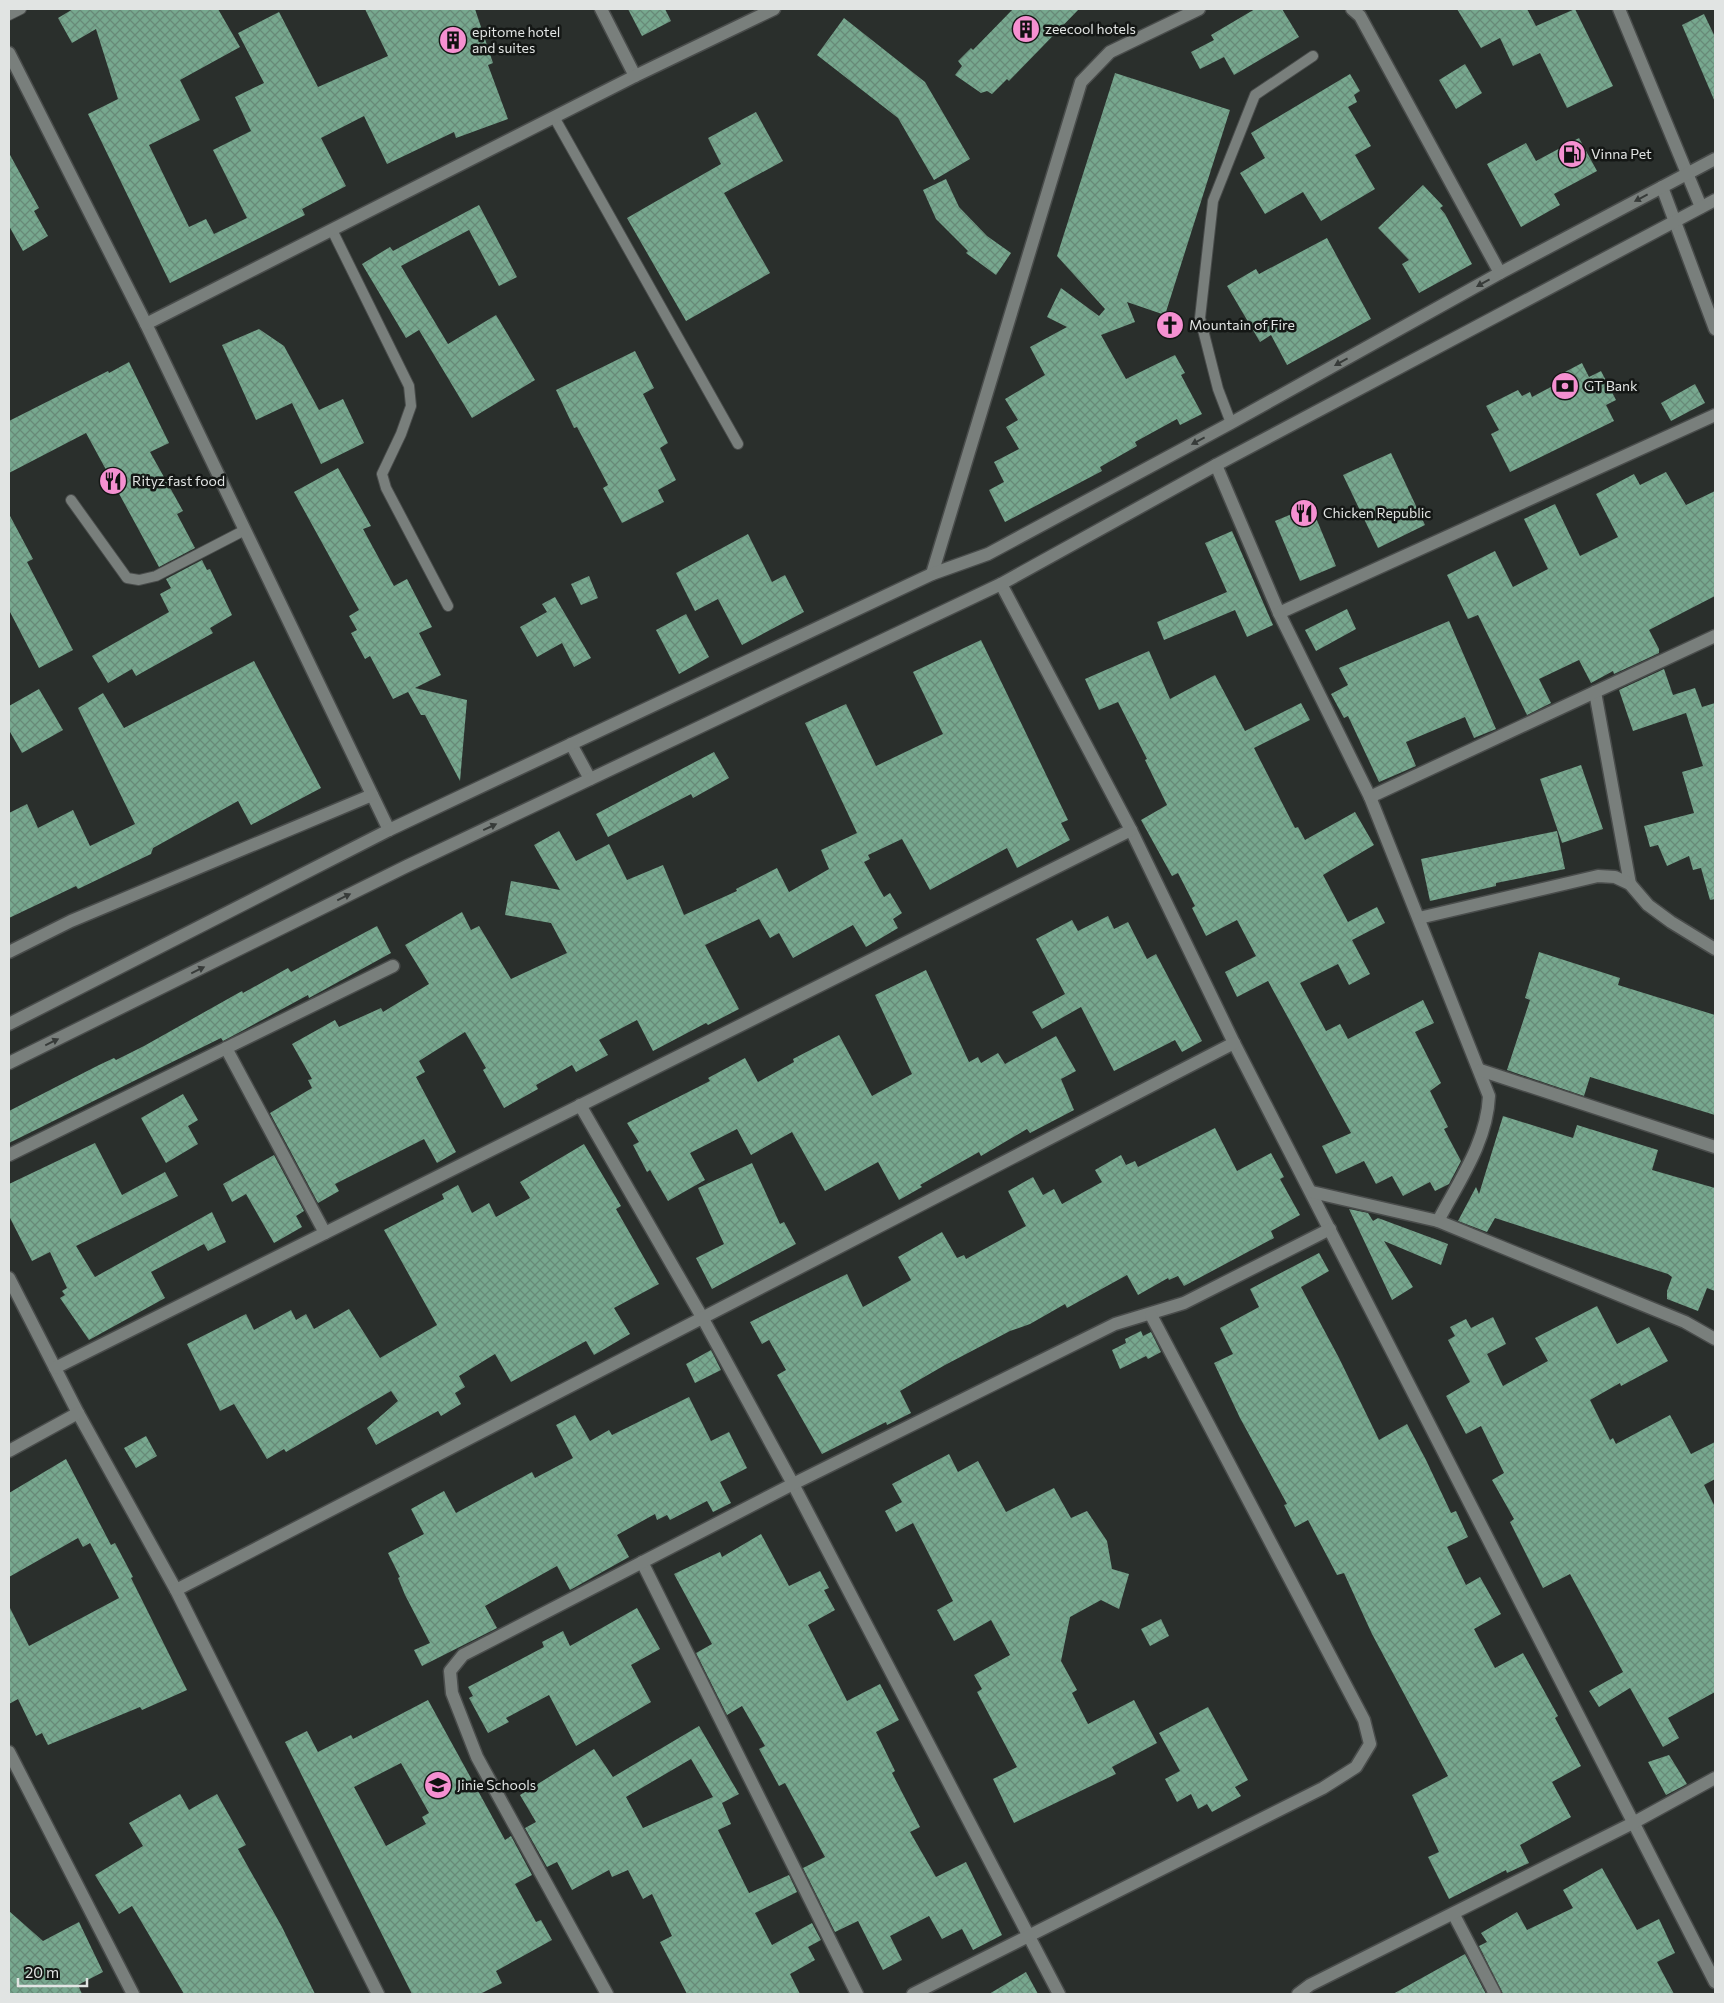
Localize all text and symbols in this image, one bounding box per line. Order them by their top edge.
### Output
building icon: zeecool hotels [1011,14,1041,44]
place label: zeecool hotels [1045,20,1136,37]
place label: epitome hotel and suites [472,23,560,56]
building icon: epitome hotel and suites [438,25,468,55]
fuel station icon: Vinna Pet [1557,139,1587,169]
place label: Vinna Pet [1591,145,1652,162]
one-way arrow [1634,194,1649,202]
one-way arrow [1475,279,1490,287]
church icon: Mountain of Fire [1155,310,1185,340]
place label: Mountain of Fire [1189,316,1295,333]
one-way arrow [1333,358,1348,366]
bank icon: GT Bank [1550,371,1580,401]
place label: GT Bank [1584,377,1638,394]
one-way arrow [1192,436,1205,445]
restaurant icon: Rityz fast food [98,466,128,496]
place label: Rityz fast food [132,472,225,489]
restaurant icon: Chicken Republic [1289,498,1319,528]
place label: Chicken Republic [1323,504,1431,521]
one-way arrow [483,822,497,830]
one-way arrow [336,893,351,902]
one-way arrow [191,966,205,974]
one-way arrow [45,1038,60,1046]
school or university icon: Jinie Schools [423,1770,453,1800]
place label: Jinie Schools [457,1776,536,1793]
scale bar [18,1956,86,1988]
text: 20 m [25,1963,59,1981]

